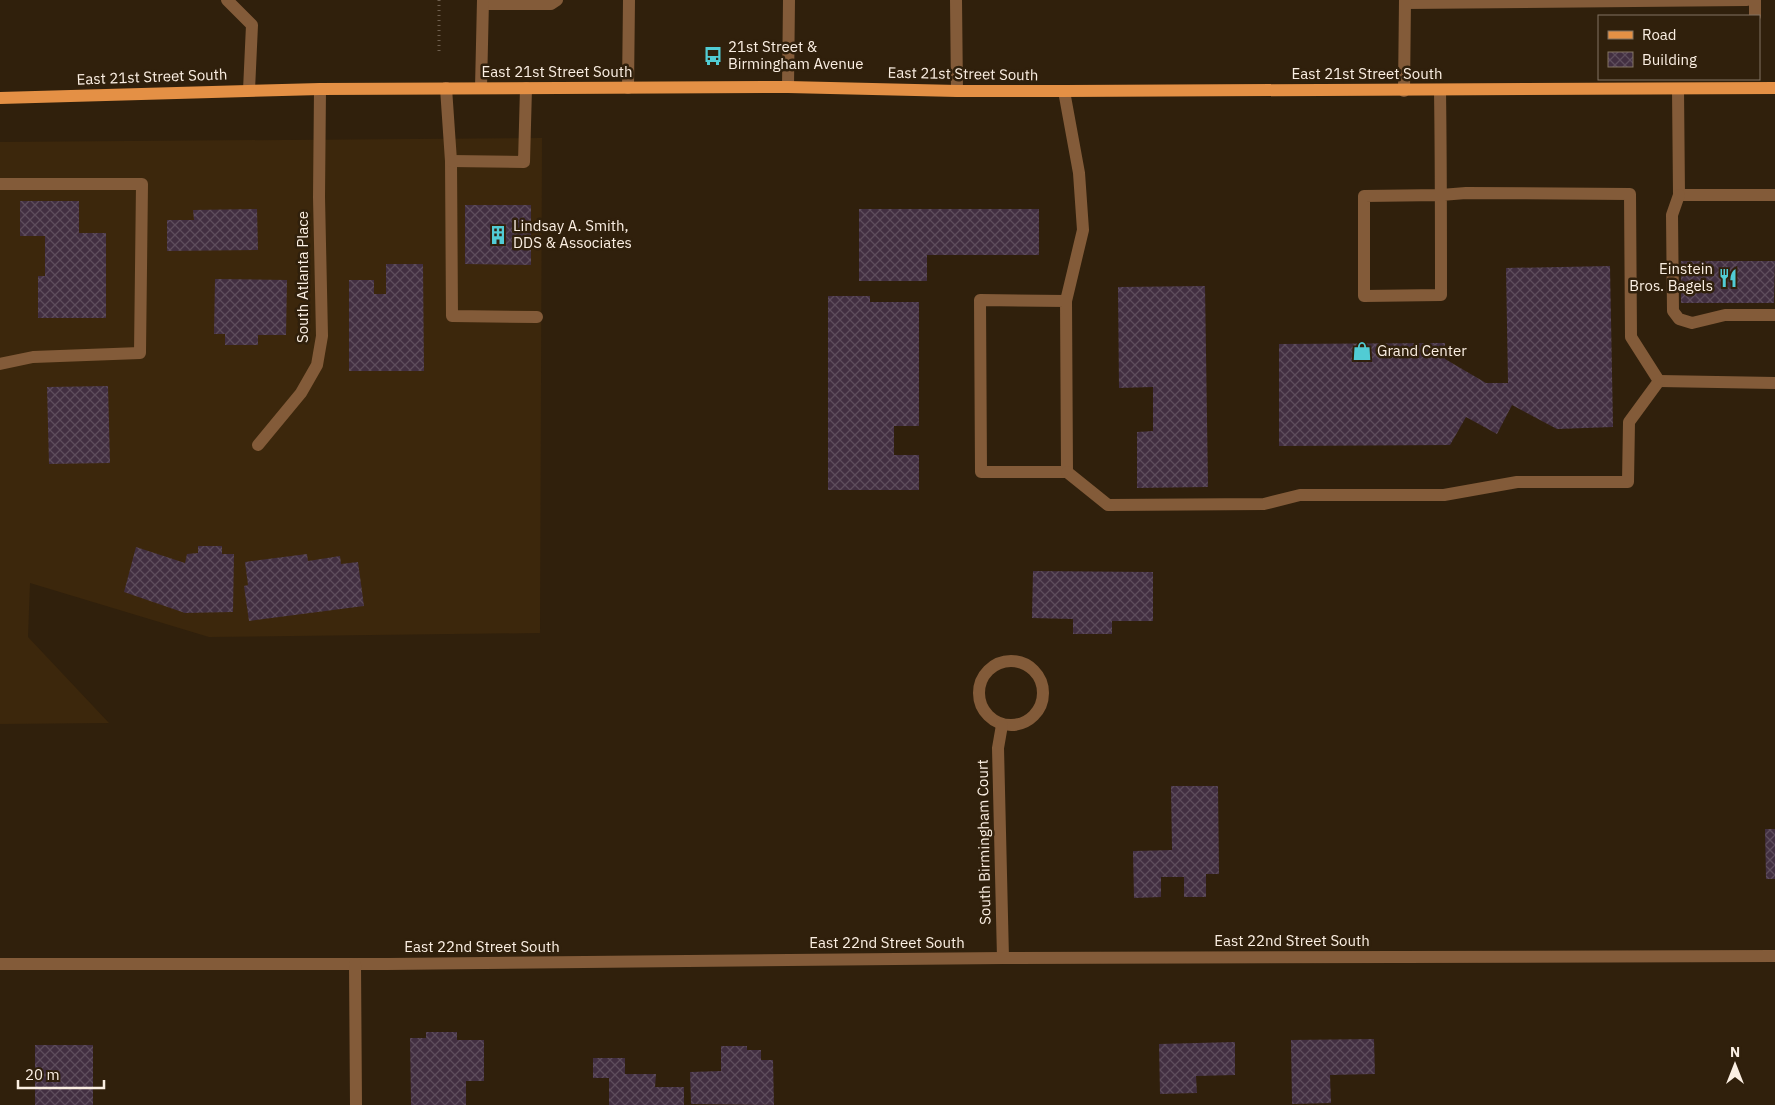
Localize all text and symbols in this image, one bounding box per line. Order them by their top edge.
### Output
legend [1598,15,1760,80]
text: Road [1642,25,1677,44]
place label: 21st Street & Birmingham Avenue [728,37,864,73]
bus stop icon: 21st Street & Birmingham Avenue [702,45,724,67]
text: Building [1642,50,1697,69]
street label: East 21st Street South [482,62,632,81]
street label: East 21st Street South [887,63,1039,84]
street label: East 21st Street South [76,64,228,89]
street label: East 21st Street South [1292,64,1442,83]
street label: South Atlanta Place [293,211,312,343]
place label: Lindsay A. Smith, DDS & Associates [513,216,632,252]
building icon: Lindsay A. Smith, DDS & Associates [487,224,509,246]
place label: Einstein Bros. Bagels [1629,259,1713,295]
restaurant icon: Einstein Bros. Bagels [1717,267,1739,289]
shop icon: Grand Center [1351,340,1373,362]
place label: Grand Center [1377,341,1467,360]
street label: South Birmingham Court [973,759,994,925]
street label: East 22nd Street South [1214,931,1370,950]
street label: East 22nd Street South [809,933,965,952]
street label: East 22nd Street South [404,937,560,956]
north arrow [1710,1040,1760,1090]
text: N [1730,1043,1740,1061]
scale bar [18,1058,104,1090]
text: 20 m [25,1065,60,1084]

